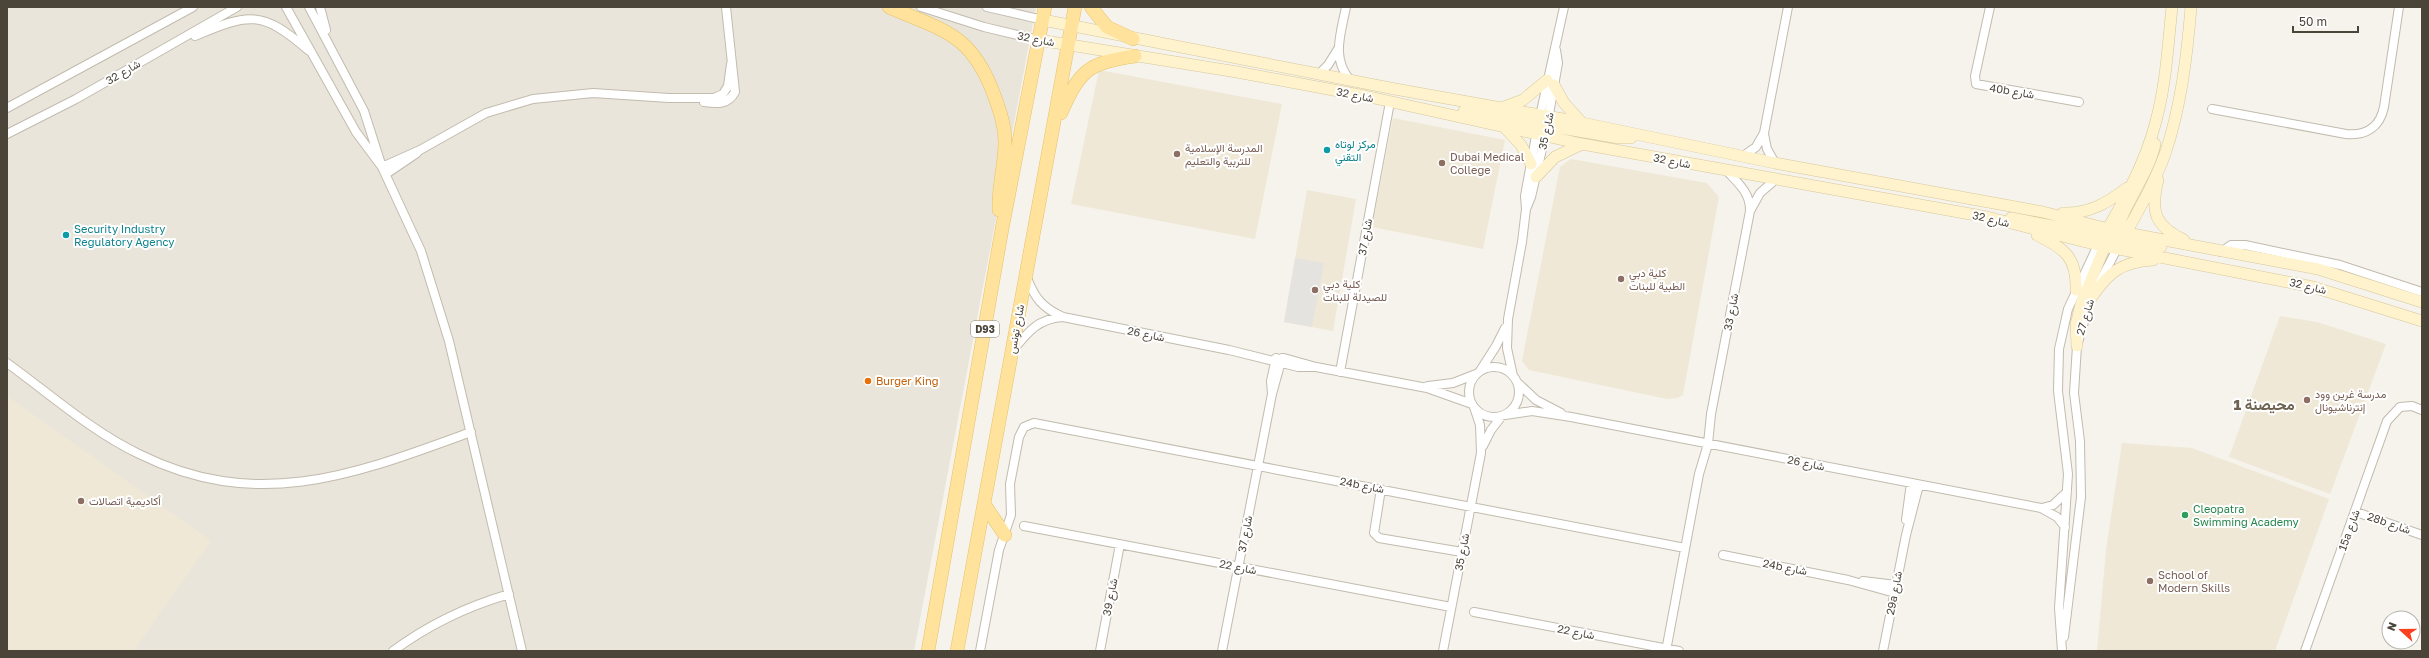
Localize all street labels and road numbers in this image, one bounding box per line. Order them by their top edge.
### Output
street label: شارع 32 [1016,29,1056,51]
street label: شارع 32 [103,56,144,88]
street label: 40b شارع [1988,81,2036,102]
street label: شارع 32 [1335,85,1375,107]
street label: شارع 35 [1535,111,1558,151]
street label: شارع 32 [1652,151,1692,173]
street label: شارع 32 [1971,208,2011,231]
street label: شارع 37 [1355,217,1376,257]
street label: شارع 32 [2288,275,2328,298]
street label: شارع 33 [1721,292,1743,332]
street label: شارع 27 [2073,297,2098,337]
street label: شارع تونس [1005,303,1028,355]
road number: D93 [971,321,999,337]
street label: شارع 26 [1126,324,1166,346]
street label: شارع 26 [1786,453,1826,475]
street label: 24b شارع [1339,474,1386,497]
street label: 15a شارع [2335,507,2364,553]
street label: 28b شارع [2365,509,2413,538]
street label: شارع 37 [1235,514,1256,554]
street label: شارع 35 [1452,532,1474,572]
street label: 24b شارع [1762,556,1809,579]
street label: شارع 22 [1218,557,1258,579]
street label: 29a شارع [1883,570,1906,616]
street label: شارع 39 [1100,577,1122,617]
street label: شارع 22 [1556,622,1596,644]

